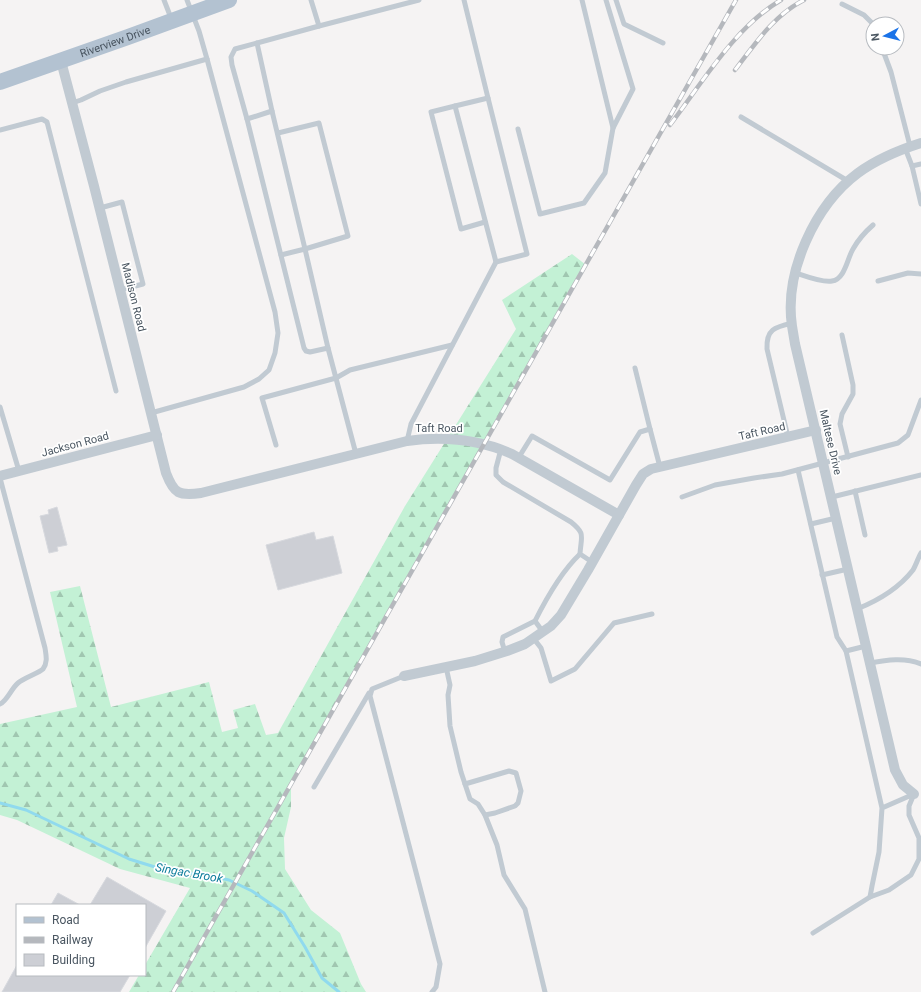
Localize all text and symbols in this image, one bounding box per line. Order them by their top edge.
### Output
north arrow [865,16,905,56]
street label: Riverview Drive [78,23,152,60]
text: N [869,32,882,42]
street label: Madison Road [119,261,148,333]
street label: Maltese Drive [817,408,844,476]
street label: Taft Road [738,420,787,443]
street label: Taft Road [415,422,463,435]
street label: Jackson Road [40,429,110,460]
water label: Singac Brook [154,860,225,886]
legend [16,904,146,976]
text: Road [52,913,80,927]
text: Railway [52,933,93,947]
text: Building [52,953,95,967]

